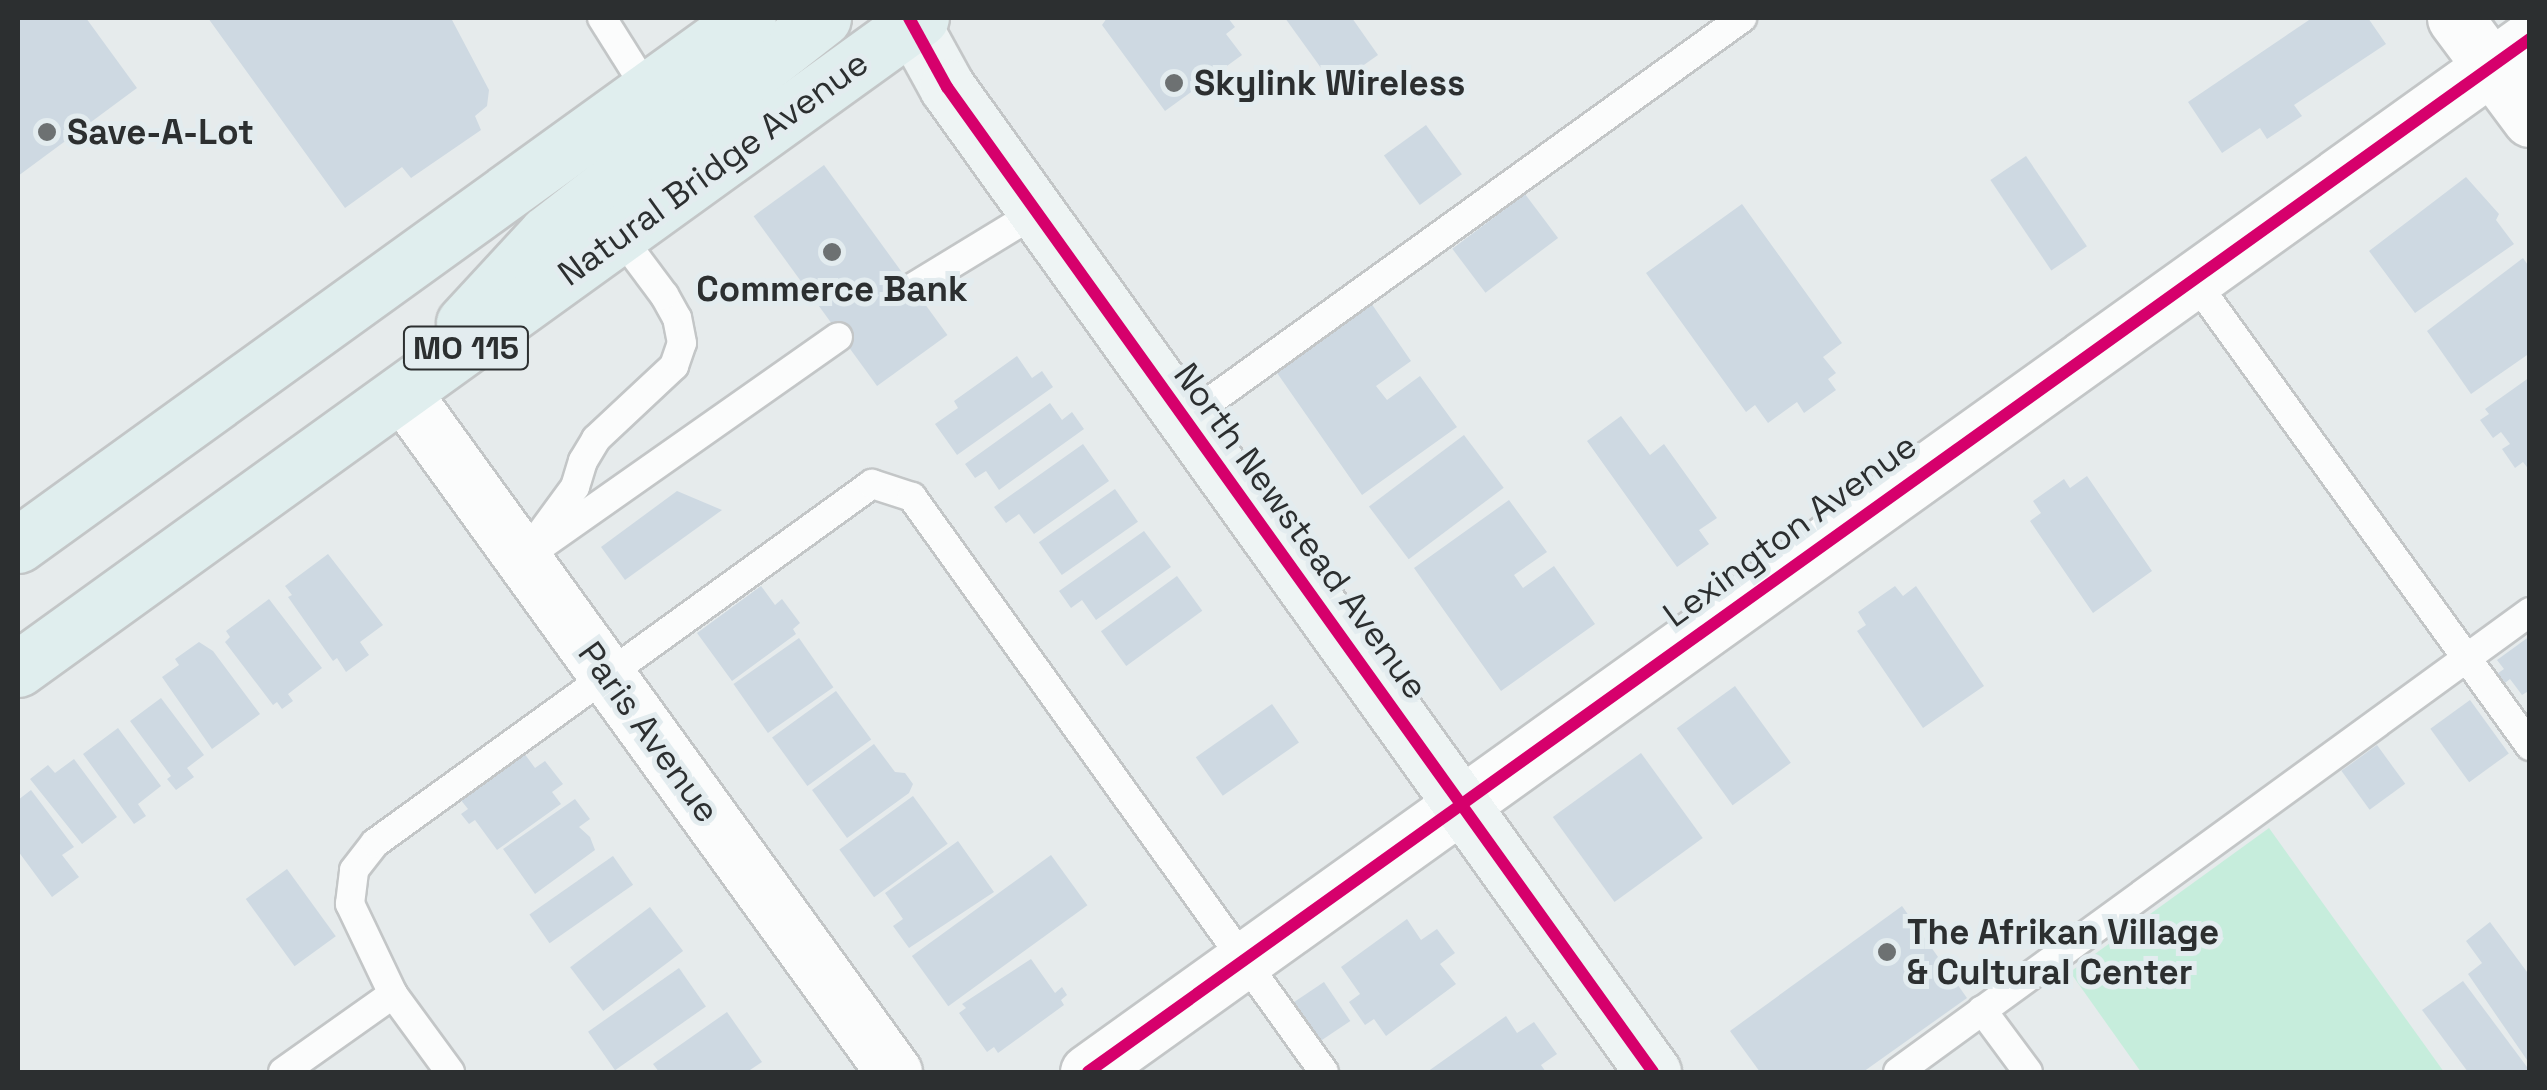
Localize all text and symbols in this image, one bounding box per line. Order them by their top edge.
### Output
street label: Natural Bridge Avenue [550,41,876,295]
place label: Skylink Wireless [1194,62,1466,104]
marker: Skylink Wireless [1163,72,1185,94]
place label: Save-A-Lot [67,111,254,153]
marker: Save-A-Lot [36,121,58,143]
marker: Commerce Bank [821,241,843,263]
place label: Commerce Bank [696,268,968,310]
road number: MO 115 [401,321,531,375]
street label: North Newstead Avenue [1165,355,1437,707]
street label: Lexington Avenue [1655,424,1925,636]
street label: Paris Avenue [569,633,729,831]
place label: The Afrikan Village & Cultural Center [1907,911,2220,993]
marker: The Afrikan Village & Cultural Center [1876,941,1898,963]

